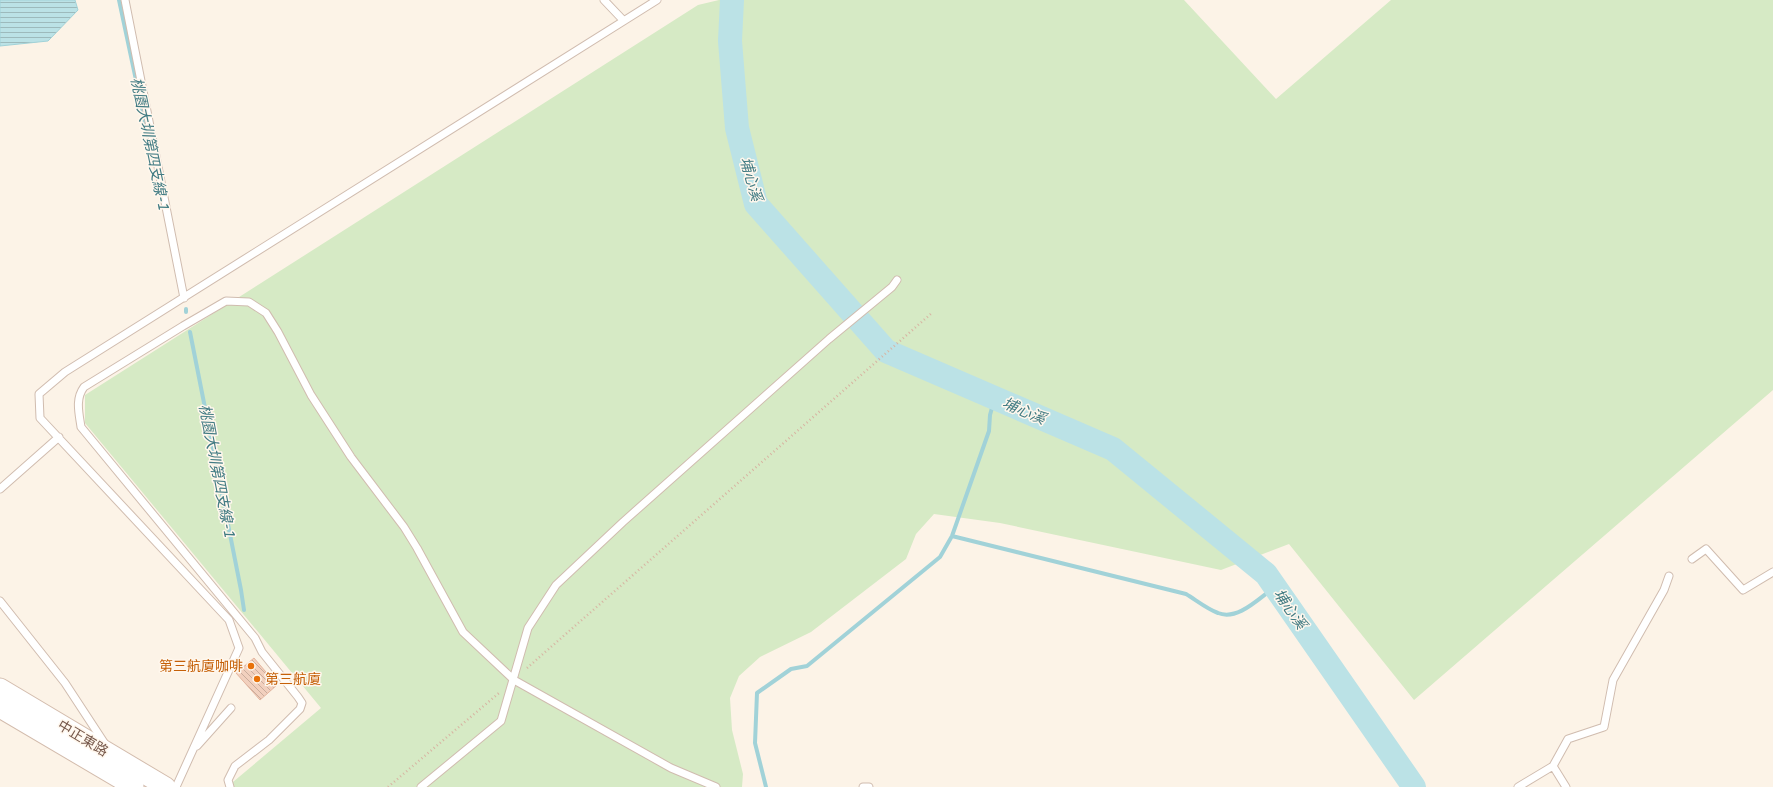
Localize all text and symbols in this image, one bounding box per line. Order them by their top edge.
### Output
water label: 桃園大圳第四支線-1 [127,76,173,212]
water label: 埔心溪 [736,155,766,205]
water label: 埔心溪 [1000,394,1050,429]
water label: 桃園大圳第四支線-1 [195,403,239,539]
water label: 埔心溪 [1270,585,1311,634]
place label: 第三航廈咖啡 [159,658,243,675]
marker: 第三航廈咖啡 [246,661,256,671]
place label: 第三航廈 [265,671,321,688]
marker: 第三航廈 [252,674,262,684]
street label: 中正東路 [54,717,111,760]

